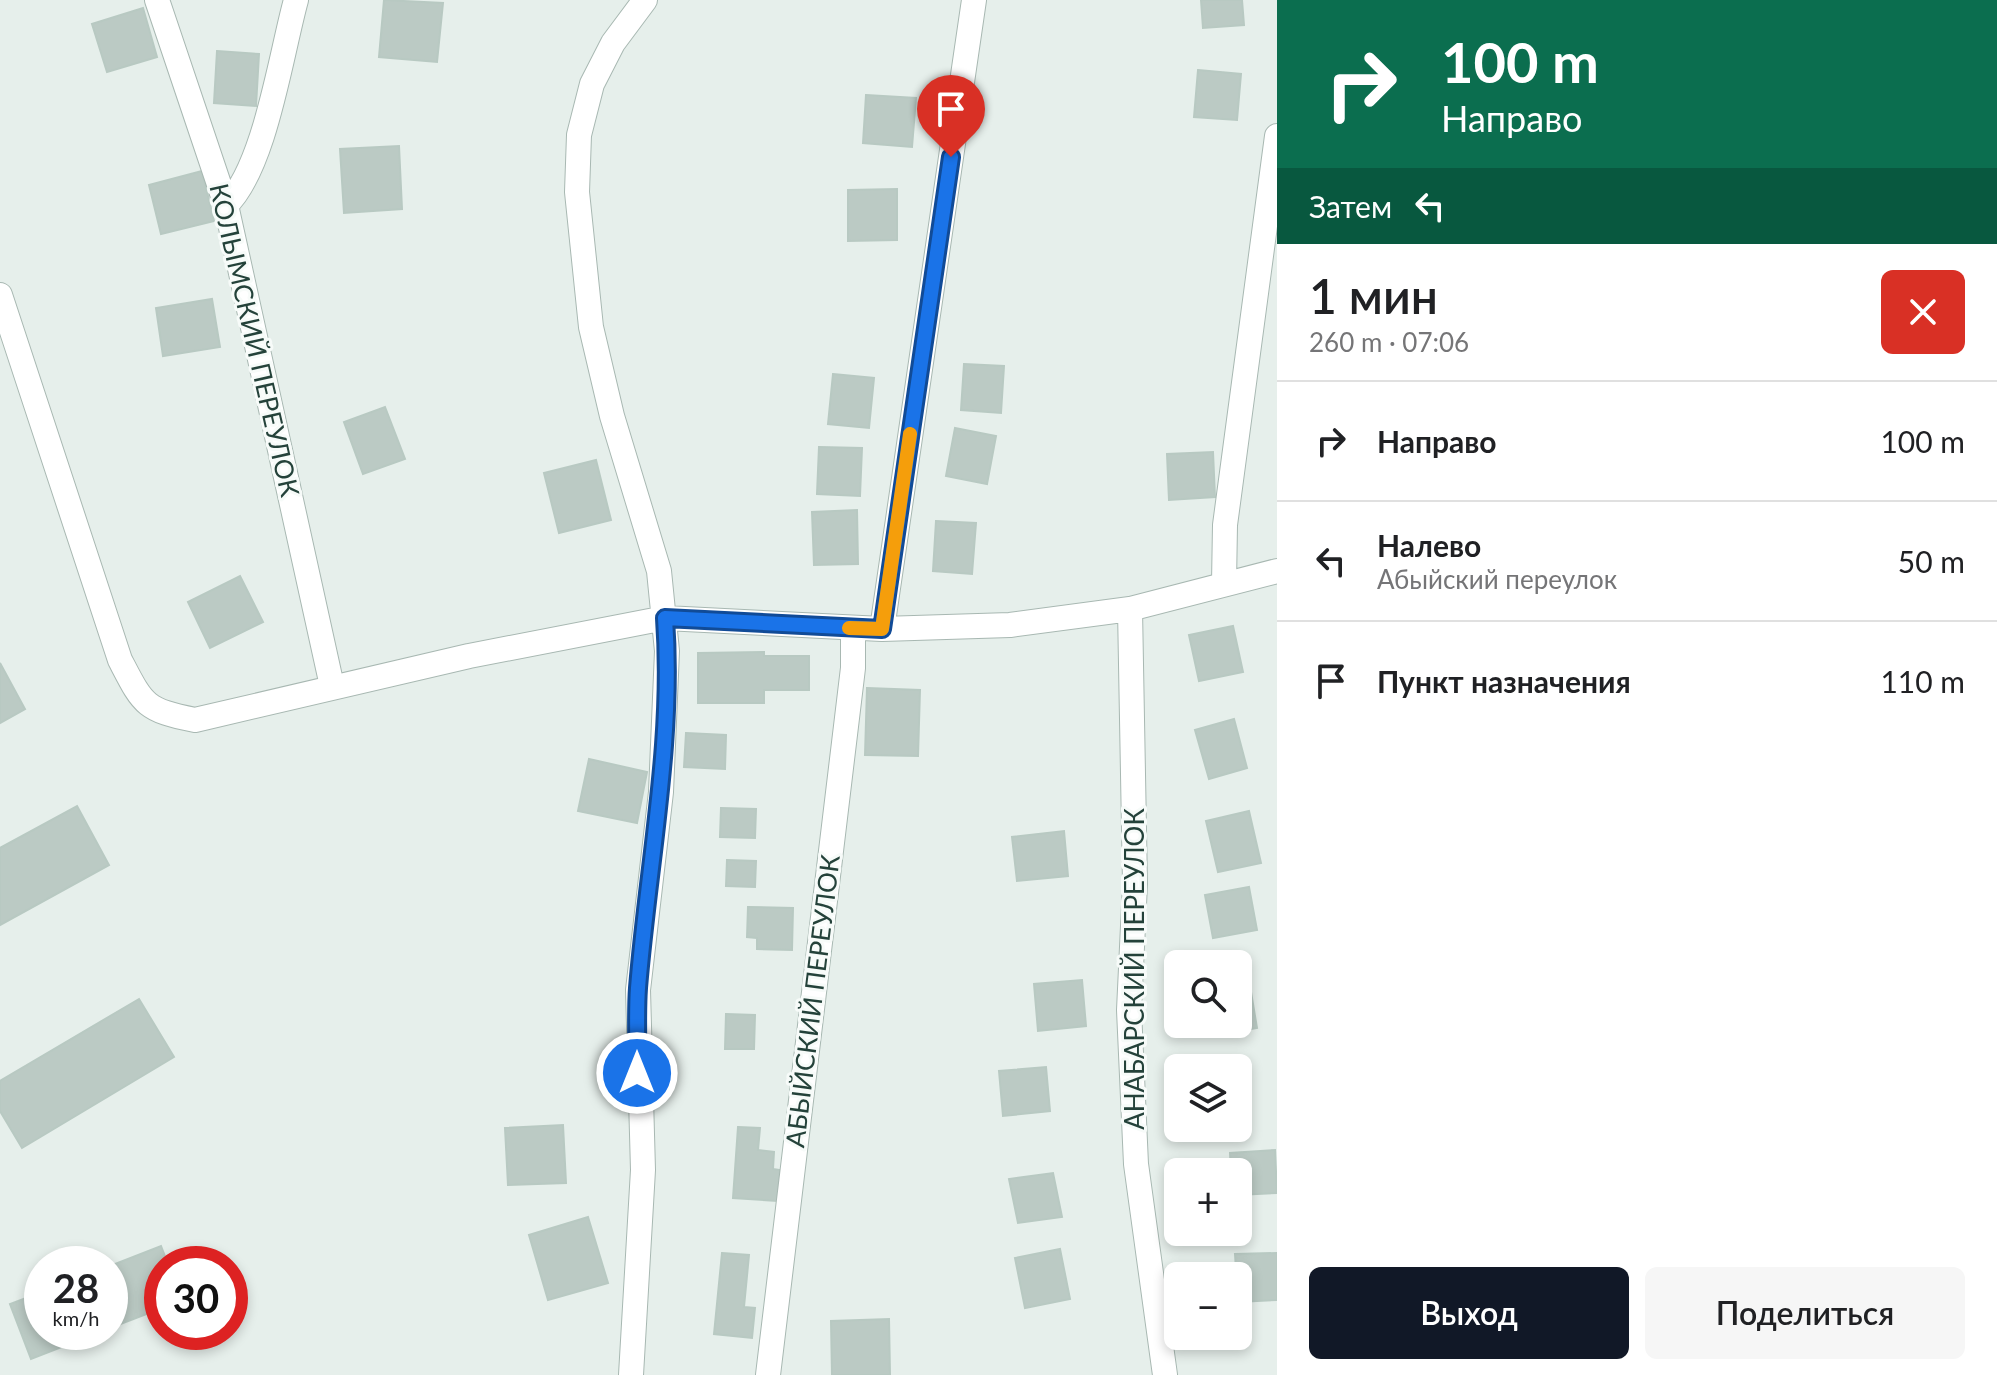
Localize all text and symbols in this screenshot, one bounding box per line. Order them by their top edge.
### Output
text: 100 m [1441,28,1599,95]
icon: right [1309,32,1413,136]
pin [917,75,985,157]
icon: arrive [929,87,973,131]
text: Направо [1441,96,1582,140]
street label: КОЛЫМСКИЙ ПЕРЕУЛОК [203,180,307,501]
icon: left [1408,184,1452,228]
text: Затем [1309,188,1392,224]
text: 1 мин [1309,267,1438,324]
button: close [1881,270,1965,354]
text: 260 m · 07:06 [1309,326,1469,358]
icon: right [1309,419,1353,463]
text: Направо [1377,423,1497,459]
text: 100 m [1880,423,1965,459]
text: Налево [1377,527,1481,563]
icon: left [1309,539,1353,583]
text: 50 m [1898,543,1965,579]
text: Абыйский переулок [1377,563,1617,595]
icon: arrive [1309,659,1353,703]
text: Пункт назначения [1377,663,1631,699]
text: 110 m [1880,663,1965,699]
street label: АНАБАРСКИЙ ПЕРЕУЛОК [1118,808,1150,1130]
street label: АБЫЙСКИЙ ПЕРЕУЛОК [778,852,846,1149]
map controls [1164,950,1252,1350]
button: search [1164,950,1252,1038]
position arrow [595,1031,679,1115]
button: layers [1164,1054,1252,1142]
button: + [1164,1158,1252,1246]
speed limit sign: 30 [144,1246,248,1350]
button: − [1164,1262,1252,1350]
text: 28 [53,1264,99,1312]
button: Выход [1309,1267,1629,1359]
button: Поделиться [1645,1267,1965,1359]
text: km/h [53,1306,99,1330]

